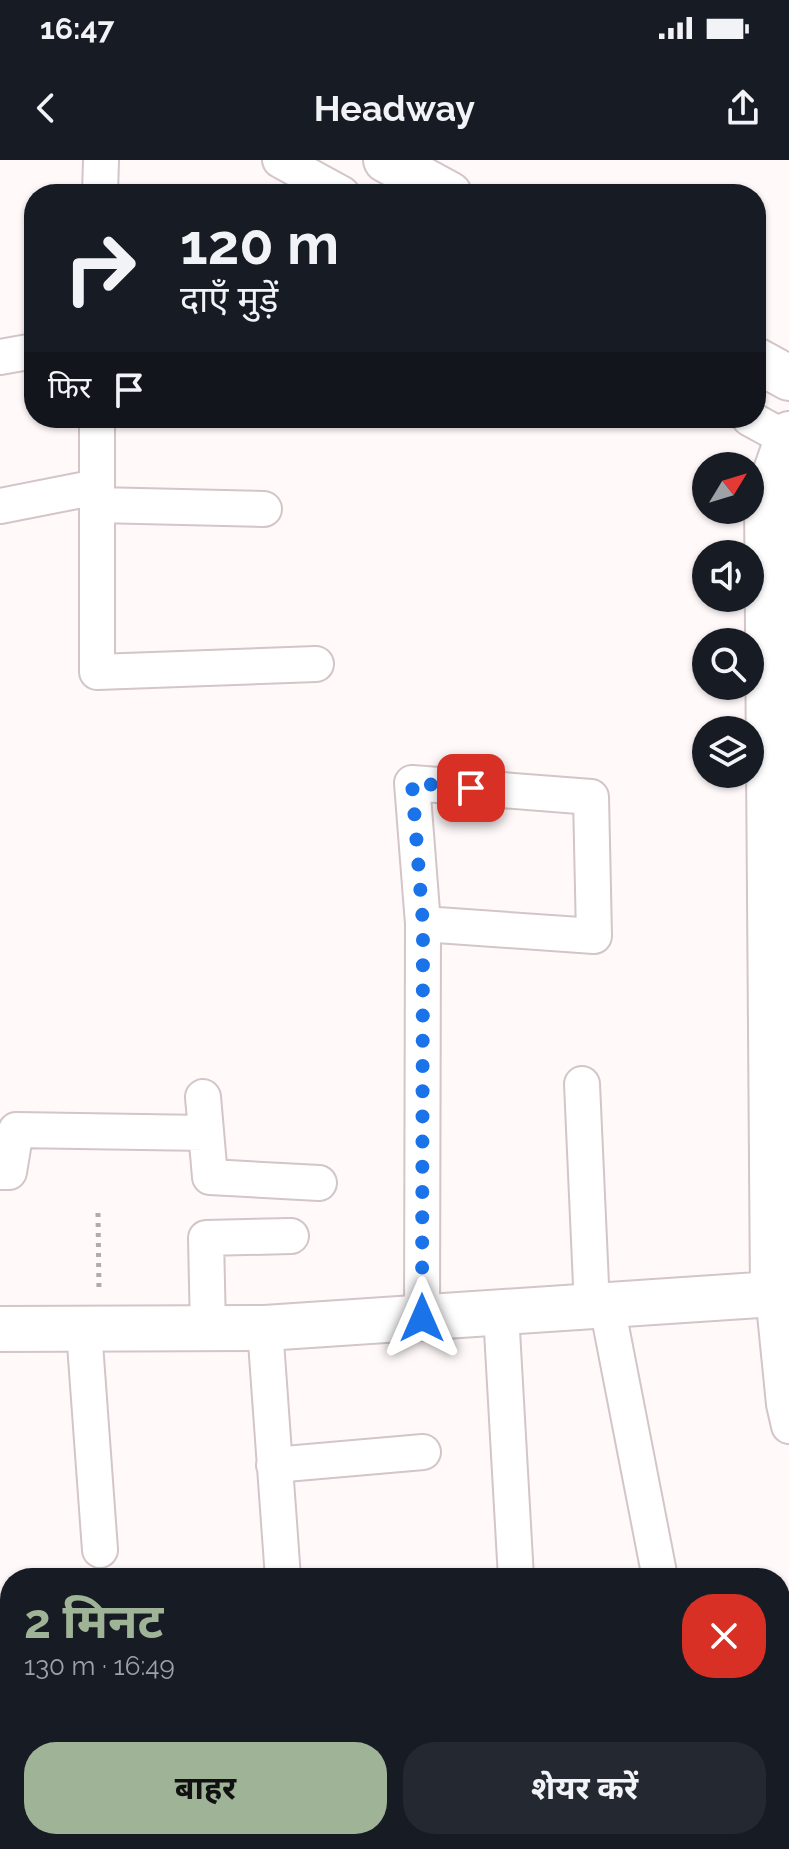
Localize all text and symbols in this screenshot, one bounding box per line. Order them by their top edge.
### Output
text: 16:47 [40,11,114,46]
icon: back [24,86,68,130]
icon: share [721,86,765,130]
text: Headway [314,87,475,129]
text: 120 m [180,211,339,277]
icon: right [48,216,152,320]
text: दाएँ मुड़ें [180,278,278,320]
icon: arrive [107,368,151,412]
text: फिर [48,370,91,405]
north arrow [692,452,764,524]
map controls [692,452,764,788]
button: sound [692,540,764,612]
button: search [692,628,764,700]
button: layers [692,716,764,788]
pin [437,754,505,822]
icon: arrive [449,766,493,810]
position arrow [380,1276,464,1360]
text: 2 मिनट [24,1593,163,1649]
button: close [682,1594,766,1678]
text: 130 m · 16:49 [24,1651,175,1681]
button: बाहर [24,1742,387,1834]
button: शेयर करें [403,1742,766,1834]

